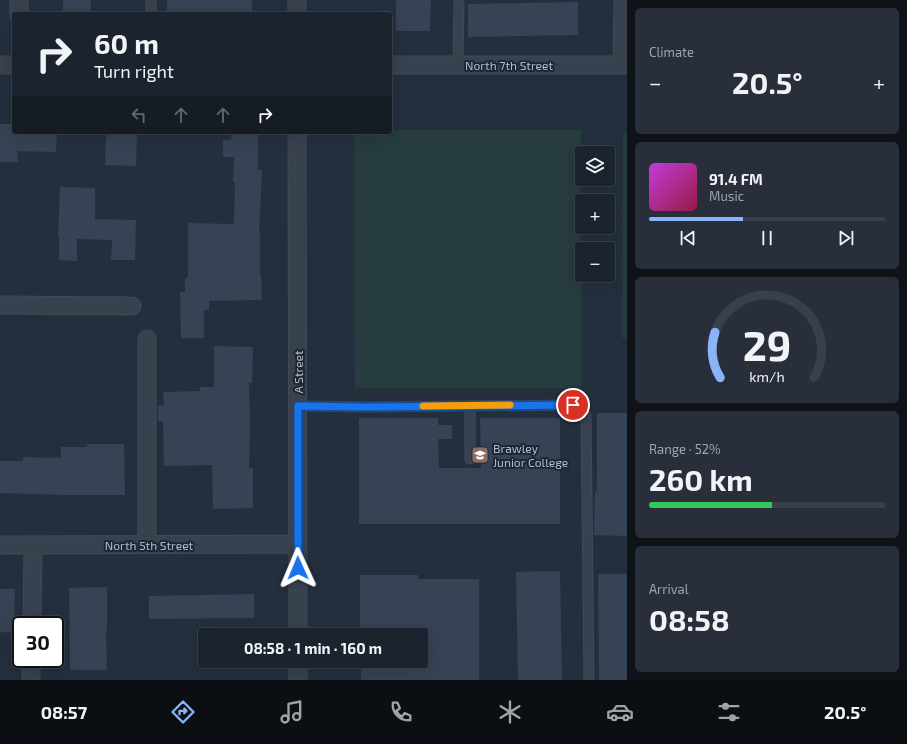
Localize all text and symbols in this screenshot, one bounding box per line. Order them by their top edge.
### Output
text: 60 m [94,26,159,60]
icon: right [28,28,80,80]
text: Climate [649,44,694,60]
street label: North 7th Street [465,58,553,72]
text: Turn right [94,60,174,82]
text: 20.5° [732,64,803,100]
text: − [649,69,662,95]
text: + [873,69,885,95]
icon: left [128,104,150,126]
icon: ahead [170,104,192,126]
icon: ahead [212,104,234,126]
icon: right [254,104,276,126]
map controls [575,146,615,282]
button: layers [575,146,615,186]
text: 91.4 FM [709,170,763,188]
text: Music [709,188,744,204]
button: + [575,194,615,234]
icon: previous [677,227,699,249]
icon: pause [756,227,778,249]
icon: next [835,227,857,249]
button: − [575,242,615,282]
text: 29 [743,319,791,369]
street label: A Street [291,350,305,394]
text: km/h [749,368,785,385]
pin [556,388,590,422]
icon: arrive [562,394,584,416]
place label: Brawley Junior College [493,441,568,469]
text: Range · 52% [649,441,721,457]
school or university icon: Brawley Junior College [470,445,490,465]
text: 260 km [649,461,753,497]
street label: North 5th Street [105,538,194,552]
position arrow [277,547,319,589]
text: Arrival [649,581,689,597]
text: 08:58 [649,601,730,637]
speed limit sign: 30 [12,616,64,668]
text: 08:58 · 1 min · 160 m [244,639,382,657]
icon: directions [169,698,197,726]
icon: music [278,698,306,726]
icon: phone [387,698,415,726]
icon: climate [496,698,524,726]
icon: car [606,698,634,726]
icon: filters [715,698,743,726]
text: 08:57 [41,701,87,723]
text: 20.5° [824,701,866,723]

